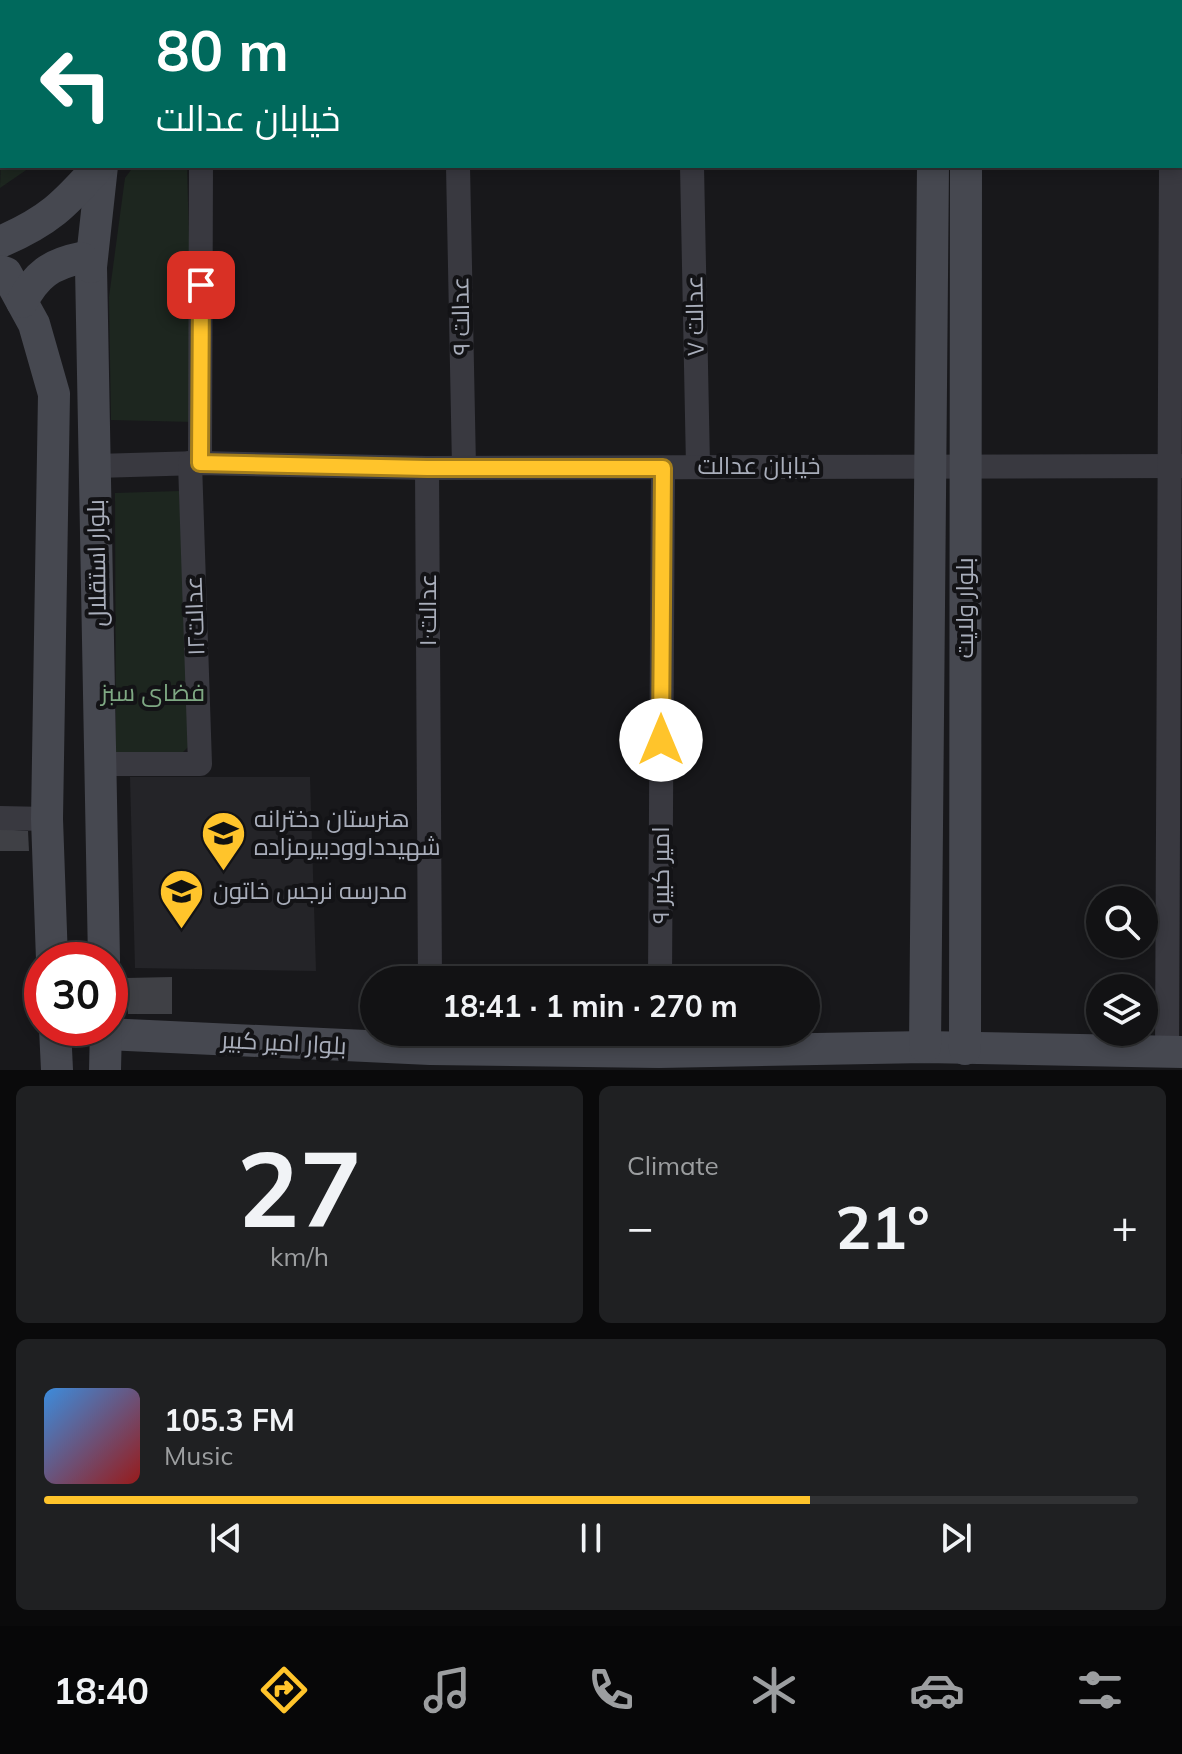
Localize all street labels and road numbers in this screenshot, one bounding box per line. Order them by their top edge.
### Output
street label: عدالت ۷ [678,275,710,357]
street label: عدالت ۹ [444,277,476,355]
street label: خیابان عدالت [698,450,820,480]
street label: بلوار استقلال [80,499,112,627]
street label: بلوار ولایت [949,557,979,659]
street label: عدالت۱۰ [412,573,442,647]
street label: عدالت۱۲ [178,576,210,656]
street label: امیر کبیر ۹ [645,826,675,924]
street label: بلوار امیر کبیر [219,1024,347,1060]

